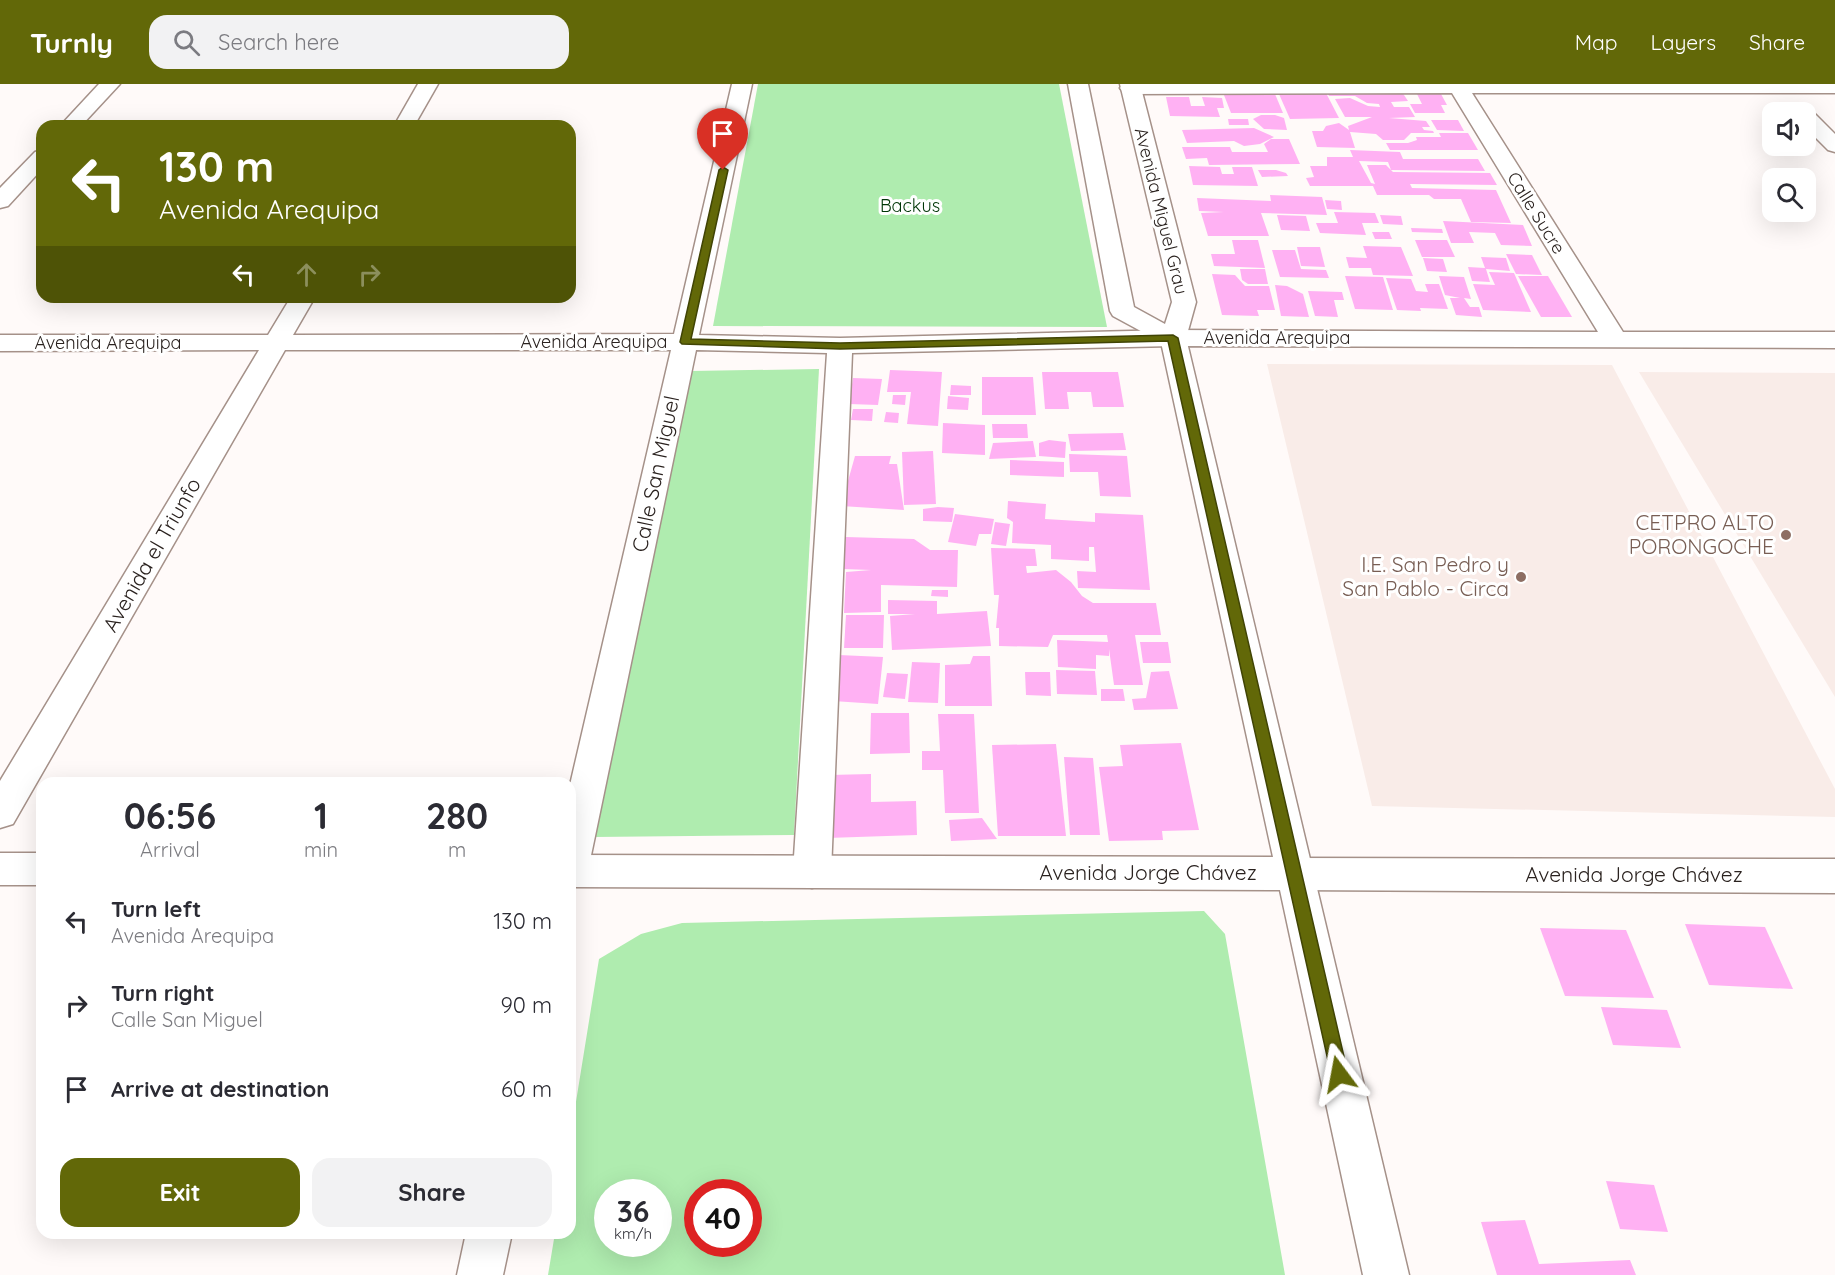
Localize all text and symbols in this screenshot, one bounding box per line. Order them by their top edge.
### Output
search box [149,15,569,69]
text: Turnly [30,25,113,60]
icon: search [170,26,203,59]
text: Search here [218,28,339,56]
text: Map [1575,29,1618,55]
text: Layers [1651,29,1716,55]
text: Share [1749,29,1805,55]
map controls [1762,102,1816,222]
button: sound [1762,102,1816,156]
pin [697,108,748,170]
icon: arrive [706,117,739,150]
street label: Avenida Miguel Grau [1130,125,1193,297]
text: 130 m [159,140,274,193]
icon: left [60,144,138,222]
street label: Calle Sucre [1502,168,1571,258]
button: search [1762,168,1816,222]
text: Avenida Arequipa [159,192,379,226]
park label: Backus [880,194,940,217]
icon: left [227,258,260,291]
icon: ahead [290,258,323,291]
icon: right [353,258,386,291]
street label: Avenida Arequipa [1204,326,1350,349]
street label: Avenida Arequipa [521,330,667,353]
street label: Avenida Arequipa [35,331,181,354]
street label: Calle San Miguel [626,393,684,554]
street label: Avenida el Triunfo [96,473,206,636]
place label: CETPRO ALTO PORONGOCHE [1629,509,1774,559]
marker: CETPRO ALTO PORONGOCHE [1779,528,1793,542]
place label: I.E. San Pedro y San Pablo - Circa [1342,551,1509,601]
marker: I.E. San Pedro y San Pablo - Circa [1514,570,1528,584]
text: 06:56 [124,793,216,838]
text: 1 [314,793,328,838]
text: 280 [426,793,488,838]
text: Arrival [140,837,200,862]
text: min [304,837,338,862]
text: m [448,837,466,862]
street label: Avenida Jorge Chávez [1039,859,1257,885]
street label: Avenida Jorge Chávez [1525,861,1743,887]
text: Turn left [111,895,201,923]
icon: left [60,905,93,938]
text: 130 m [493,907,552,935]
text: Avenida Arequipa [111,923,274,948]
text: Turn right [111,979,215,1007]
icon: right [60,989,93,1022]
text: 90 m [501,991,552,1019]
text: Calle San Miguel [111,1007,263,1032]
position arrow [1307,1042,1371,1106]
icon: arrive [60,1073,93,1106]
text: Arrive at destination [111,1075,329,1103]
text: 60 m [501,1075,552,1103]
button: Exit [60,1158,300,1227]
button: Share [312,1158,552,1227]
speed limit sign: 40 [684,1179,762,1257]
text: 36 [617,1192,649,1230]
text: km/h [614,1224,652,1243]

